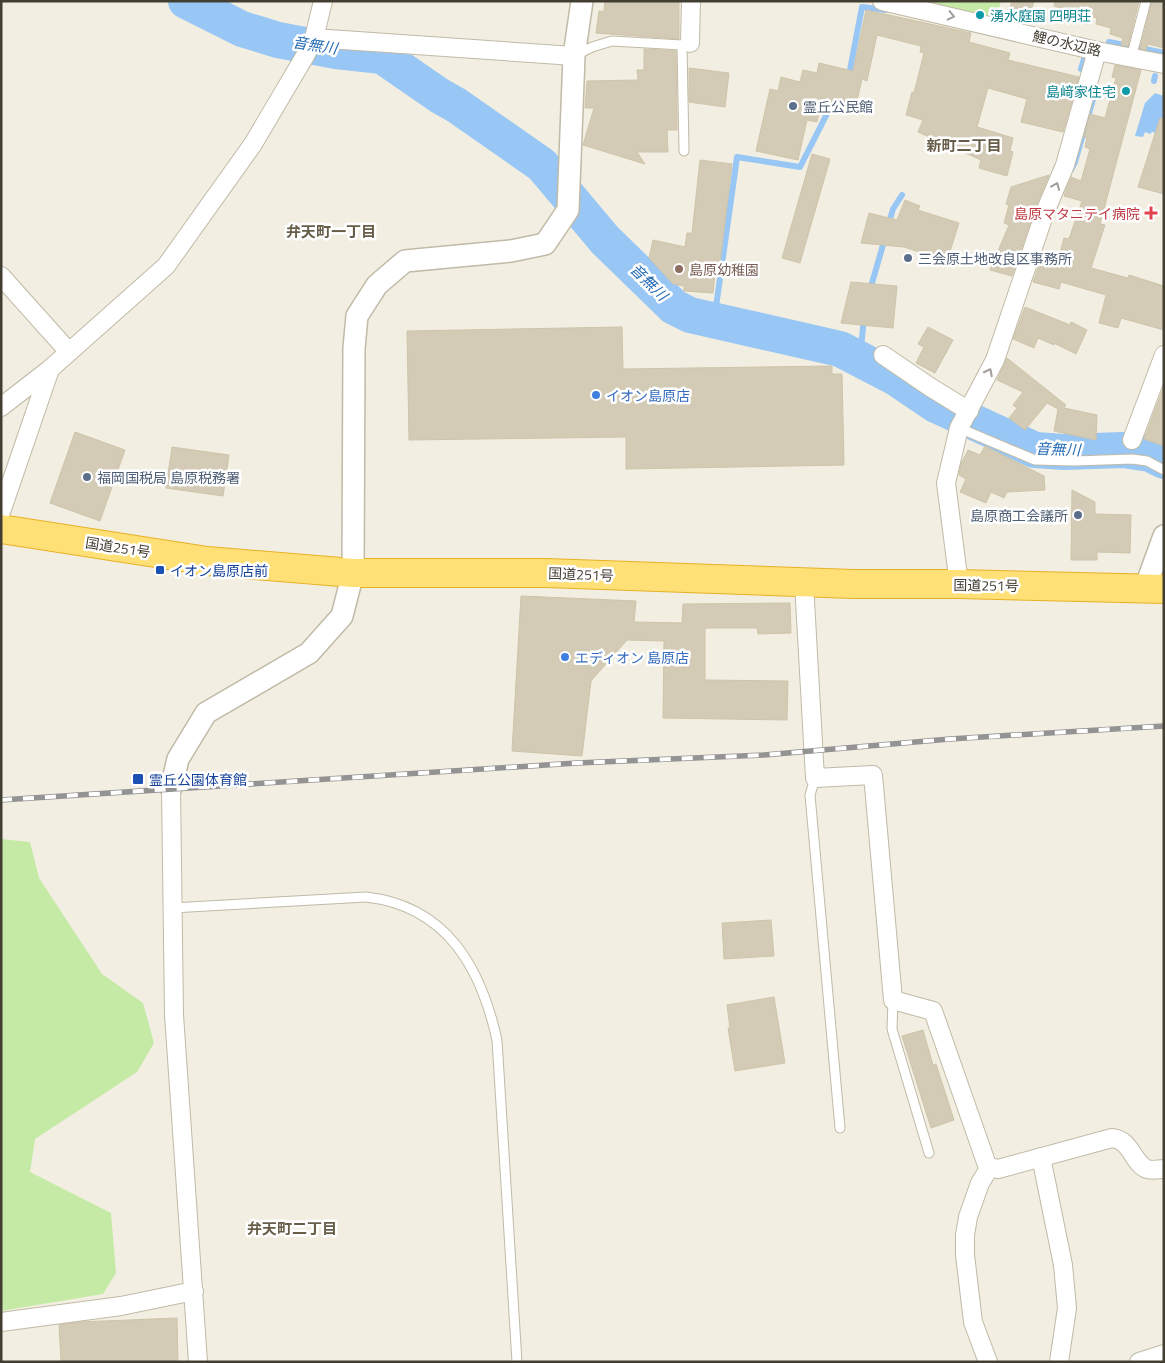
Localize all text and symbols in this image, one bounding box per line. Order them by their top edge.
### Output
place label: 湧水庭園 四明荘 [990,5,1091,26]
marker: 湧水庭園 四明荘 [974,9,986,21]
one-way arrow [947,10,956,21]
street label: 鯉の水辺路 [1031,25,1103,61]
water label: 音無川 [291,30,341,60]
place label: 島﨑家住宅 [1046,81,1116,102]
marker: 島﨑家住宅 [1120,85,1132,97]
place label: 霊丘公民館 [803,96,873,117]
marker: 霊丘公民館 [787,100,799,112]
district label: 新町二丁目 [926,134,1002,157]
one-way arrow [1050,182,1061,191]
place label: 島原マタニテイ病院 [1014,203,1140,224]
marker: 島原マタニテイ病院 [1144,206,1158,220]
district label: 弁天町一丁目 [286,220,376,243]
place label: 三会原土地改良区事務所 [918,248,1072,269]
marker: 三会原土地改良区事務所 [902,252,914,264]
water label: 音無川 [625,258,675,307]
place label: 島原幼稚園 [689,259,759,280]
marker: 島原幼稚園 [673,263,685,275]
one-way arrow [983,368,993,377]
place label: イオン島原店 [606,385,690,406]
marker: イオン島原店 [590,389,602,401]
water label: 音無川 [1035,437,1083,461]
place label: 福岡国税局 島原税務署 [97,467,240,488]
marker: 福岡国税局 島原税務署 [81,471,93,483]
place label: 島原商工会議所 [970,505,1068,526]
marker: 島原商工会議所 [1072,509,1084,521]
street label: 国道251号 [84,532,152,562]
place label: イオン島原店前 [170,560,268,581]
street label: 国道251号 [548,562,614,586]
marker: イオン島原店前 [154,564,166,576]
street label: 国道251号 [953,574,1019,596]
place label: エディオン 島原店 [575,647,689,668]
marker: エディオン 島原店 [559,651,571,663]
place label: 霊丘公園体育館 [149,769,247,790]
marker: 霊丘公園体育館 [131,772,145,786]
district label: 弁天町二丁目 [247,1217,337,1240]

